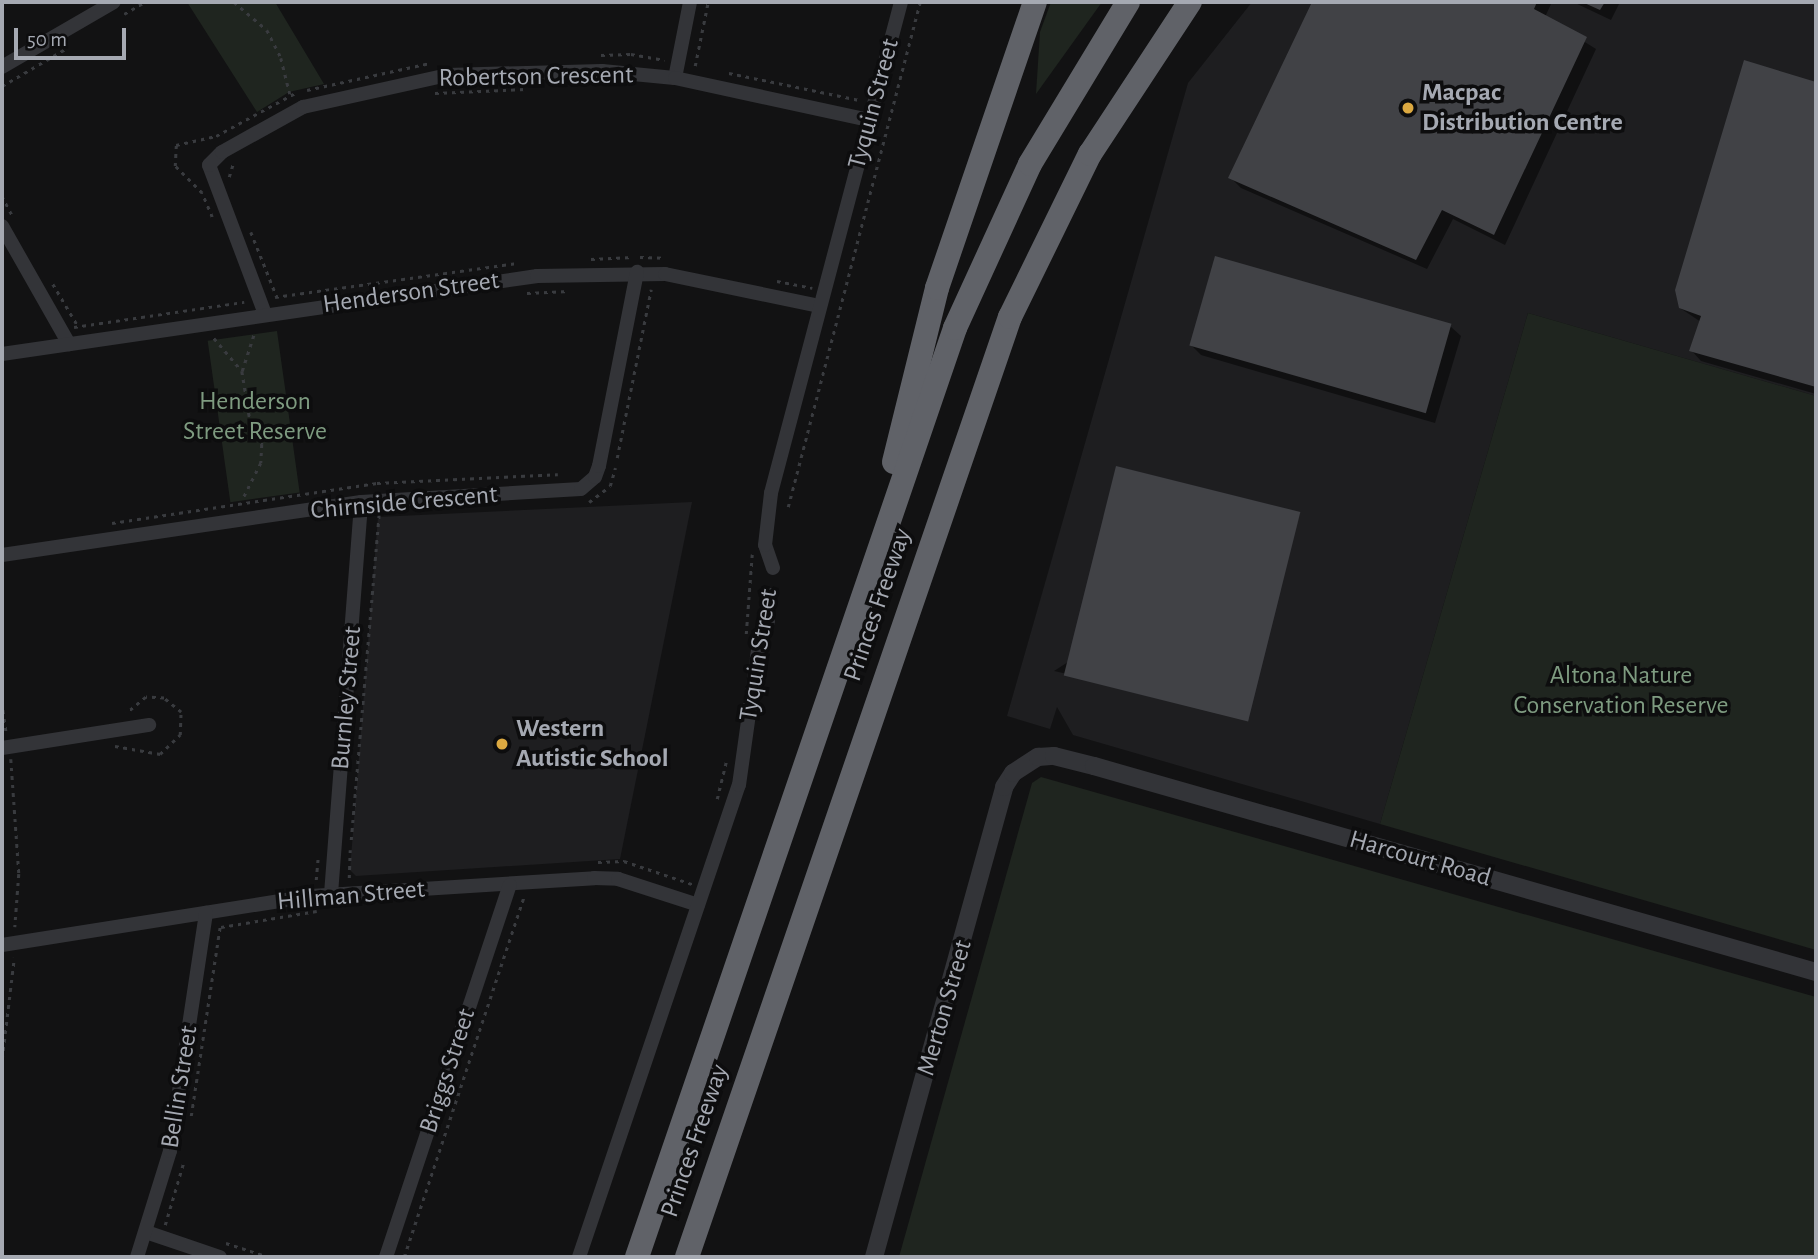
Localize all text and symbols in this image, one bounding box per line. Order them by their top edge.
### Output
scale bar [18,14,130,58]
text: 50 m [27,29,67,50]
street label: Tyquin Street [842,35,906,173]
street label: Robertson Crescent [438,60,634,94]
place label: Macpac Distribution Centre [1422,77,1623,138]
marker: Macpac Distribution Centre [1400,100,1416,116]
street label: Henderson Street [321,265,501,321]
park label: Henderson Street Reserve [183,386,327,448]
street label: Chirnside Crescent [309,479,499,527]
street label: Princes Freeway [837,524,919,686]
street label: Tyquin Street [733,587,785,723]
street label: Burnley Street [325,625,369,771]
park label: Altona Nature Conservation Reserve [1513,660,1729,722]
place label: Western Autistic School [516,713,669,774]
marker: Western Autistic School [494,736,510,752]
street label: Harcourt Road [1346,824,1494,894]
street label: Hillman Street [276,874,426,918]
street label: Merton Street [911,937,979,1079]
street label: Briggs Street [413,1005,483,1137]
street label: Bellin Street [155,1023,205,1151]
street label: Princes Freeway [654,1060,736,1222]

